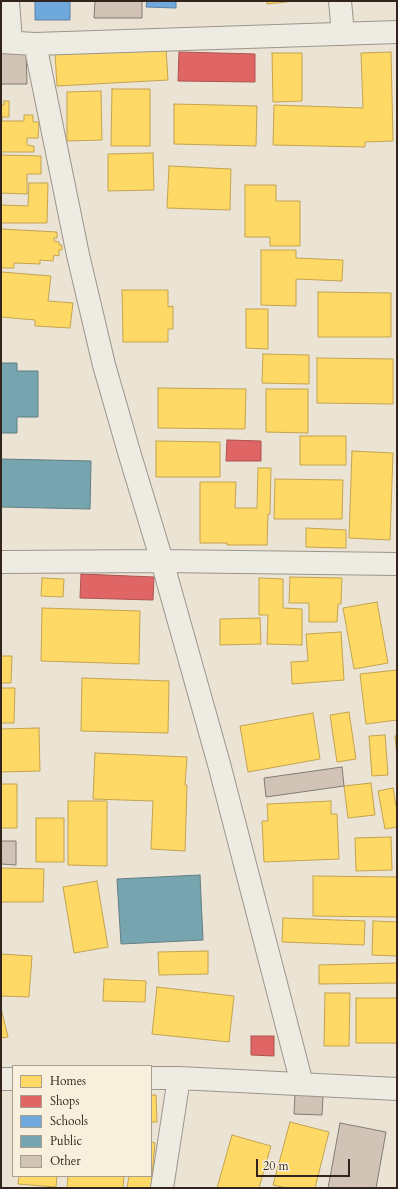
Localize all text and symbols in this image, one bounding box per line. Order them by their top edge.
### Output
legend [12,1065,152,1177]
text: Homes [50,1073,86,1089]
text: Shops [50,1093,79,1109]
text: Schools [50,1113,88,1129]
text: Public [50,1133,82,1149]
scale bar [258,1151,352,1177]
text: Other [50,1153,81,1169]
text: 20 m [263,1158,289,1174]

